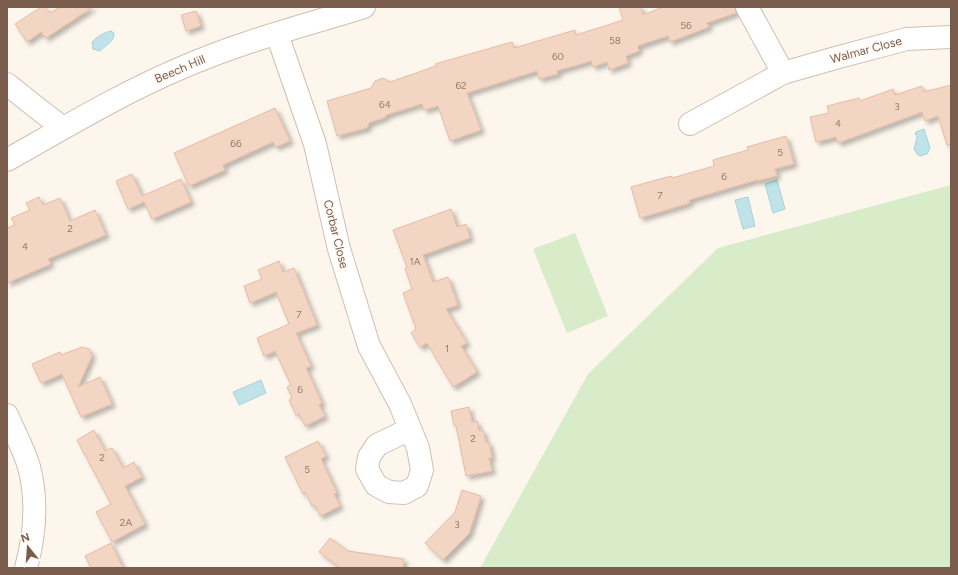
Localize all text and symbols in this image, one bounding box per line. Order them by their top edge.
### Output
house number: 56 [680,19,692,32]
house number: 58 [609,34,621,47]
street label: Walmar Close [829,34,904,66]
house number: 60 [552,50,564,63]
street label: Beech Hill [153,52,207,86]
house number: 62 [455,79,467,92]
house number: 64 [379,98,391,111]
house number: 3 [894,100,900,113]
house number: 4 [835,117,841,130]
house number: 66 [230,137,242,150]
house number: 5 [777,146,783,159]
house number: 6 [721,170,727,183]
house number: 7 [657,189,663,202]
street label: Corbar Close [321,198,351,270]
house number: 2 [67,222,73,235]
house number: 4 [22,240,28,253]
house number: 1A [410,255,421,268]
house number: 7 [296,308,302,321]
house number: 1 [445,342,449,355]
house number: 6 [297,383,303,396]
house number: 2 [470,432,476,445]
house number: 2 [99,451,105,464]
house number: 5 [304,463,310,476]
house number: 2A [120,516,132,529]
house number: 3 [454,518,460,531]
north arrow [8,527,48,567]
text: N [19,530,31,545]

